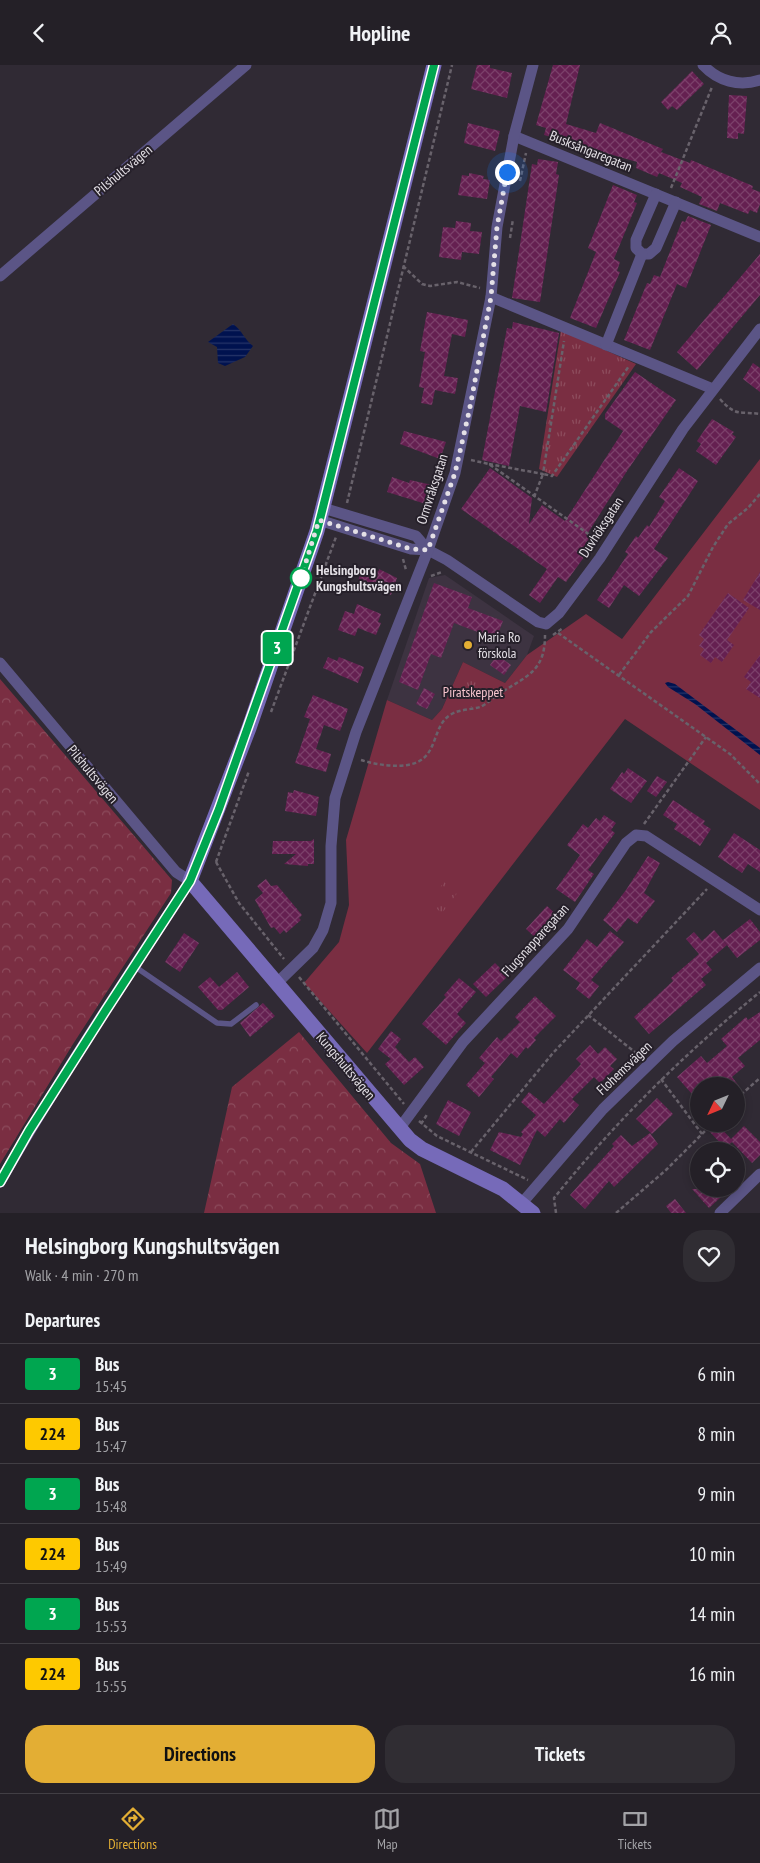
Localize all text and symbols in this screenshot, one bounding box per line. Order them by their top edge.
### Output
icon: back [25,19,53,47]
text: Hopline [350,19,410,47]
icon: person [707,19,735,47]
street label: Busksångaregatan [547,126,635,176]
street label: Pilshultsvägen [90,140,156,200]
your location [495,160,520,185]
street label: Ormvråksgatan [412,452,452,526]
street label: Duvhöksgatan [575,493,627,561]
place label: Helsingborg Kungshultsvägen [316,561,401,595]
marker: Helsingborg Kungshultsvägen [290,567,312,589]
place label: Maria Ro förskola [478,628,520,662]
line badge: 3 [261,632,293,664]
text: 3 [273,636,281,659]
marker: Maria Ro förskola [462,639,474,651]
park label: Piratskeppet [443,683,503,701]
street label: Pilshultsvägen [63,741,123,807]
street label: Flugsnapparegatan [497,900,573,980]
street label: Kungshultsvägen [313,1029,379,1103]
street label: Flohemsvägen [593,1037,655,1099]
north arrow [690,1077,745,1133]
map controls [690,1077,745,1197]
button: locate [690,1142,745,1197]
text: Helsingborg Kungshultsvägen [25,1230,280,1261]
button: heart [683,1230,735,1282]
text: Walk · 4 min · 270 m [25,1265,138,1285]
text: Departures [25,1308,100,1332]
text: Bus [95,1352,119,1376]
text: 3 [48,1362,57,1385]
text: 6 min [698,1362,735,1386]
text: 15:45 [95,1376,127,1396]
text: Bus [95,1412,119,1436]
text: 224 [40,1422,65,1445]
text: 8 min [698,1422,735,1446]
text: 15:47 [95,1436,127,1456]
text: Bus [95,1472,119,1496]
text: 3 [48,1482,57,1505]
text: 9 min [698,1482,735,1506]
text: 15:48 [95,1496,127,1516]
text: Bus [95,1532,119,1556]
text: 224 [40,1542,65,1565]
text: 10 min [689,1542,735,1566]
text: 15:49 [95,1556,127,1576]
text: Bus [95,1592,119,1616]
text: 3 [48,1602,57,1625]
text: 14 min [689,1602,735,1626]
text: 15:53 [95,1616,127,1636]
text: Bus [95,1652,119,1676]
text: 224 [40,1662,65,1685]
text: 16 min [689,1662,735,1686]
text: 15:55 [95,1676,127,1696]
button: Directions [25,1725,375,1783]
button: Tickets [385,1725,735,1783]
tab: Directions [108,1805,157,1853]
tab: Map [373,1805,401,1853]
tab: Tickets [618,1805,652,1853]

